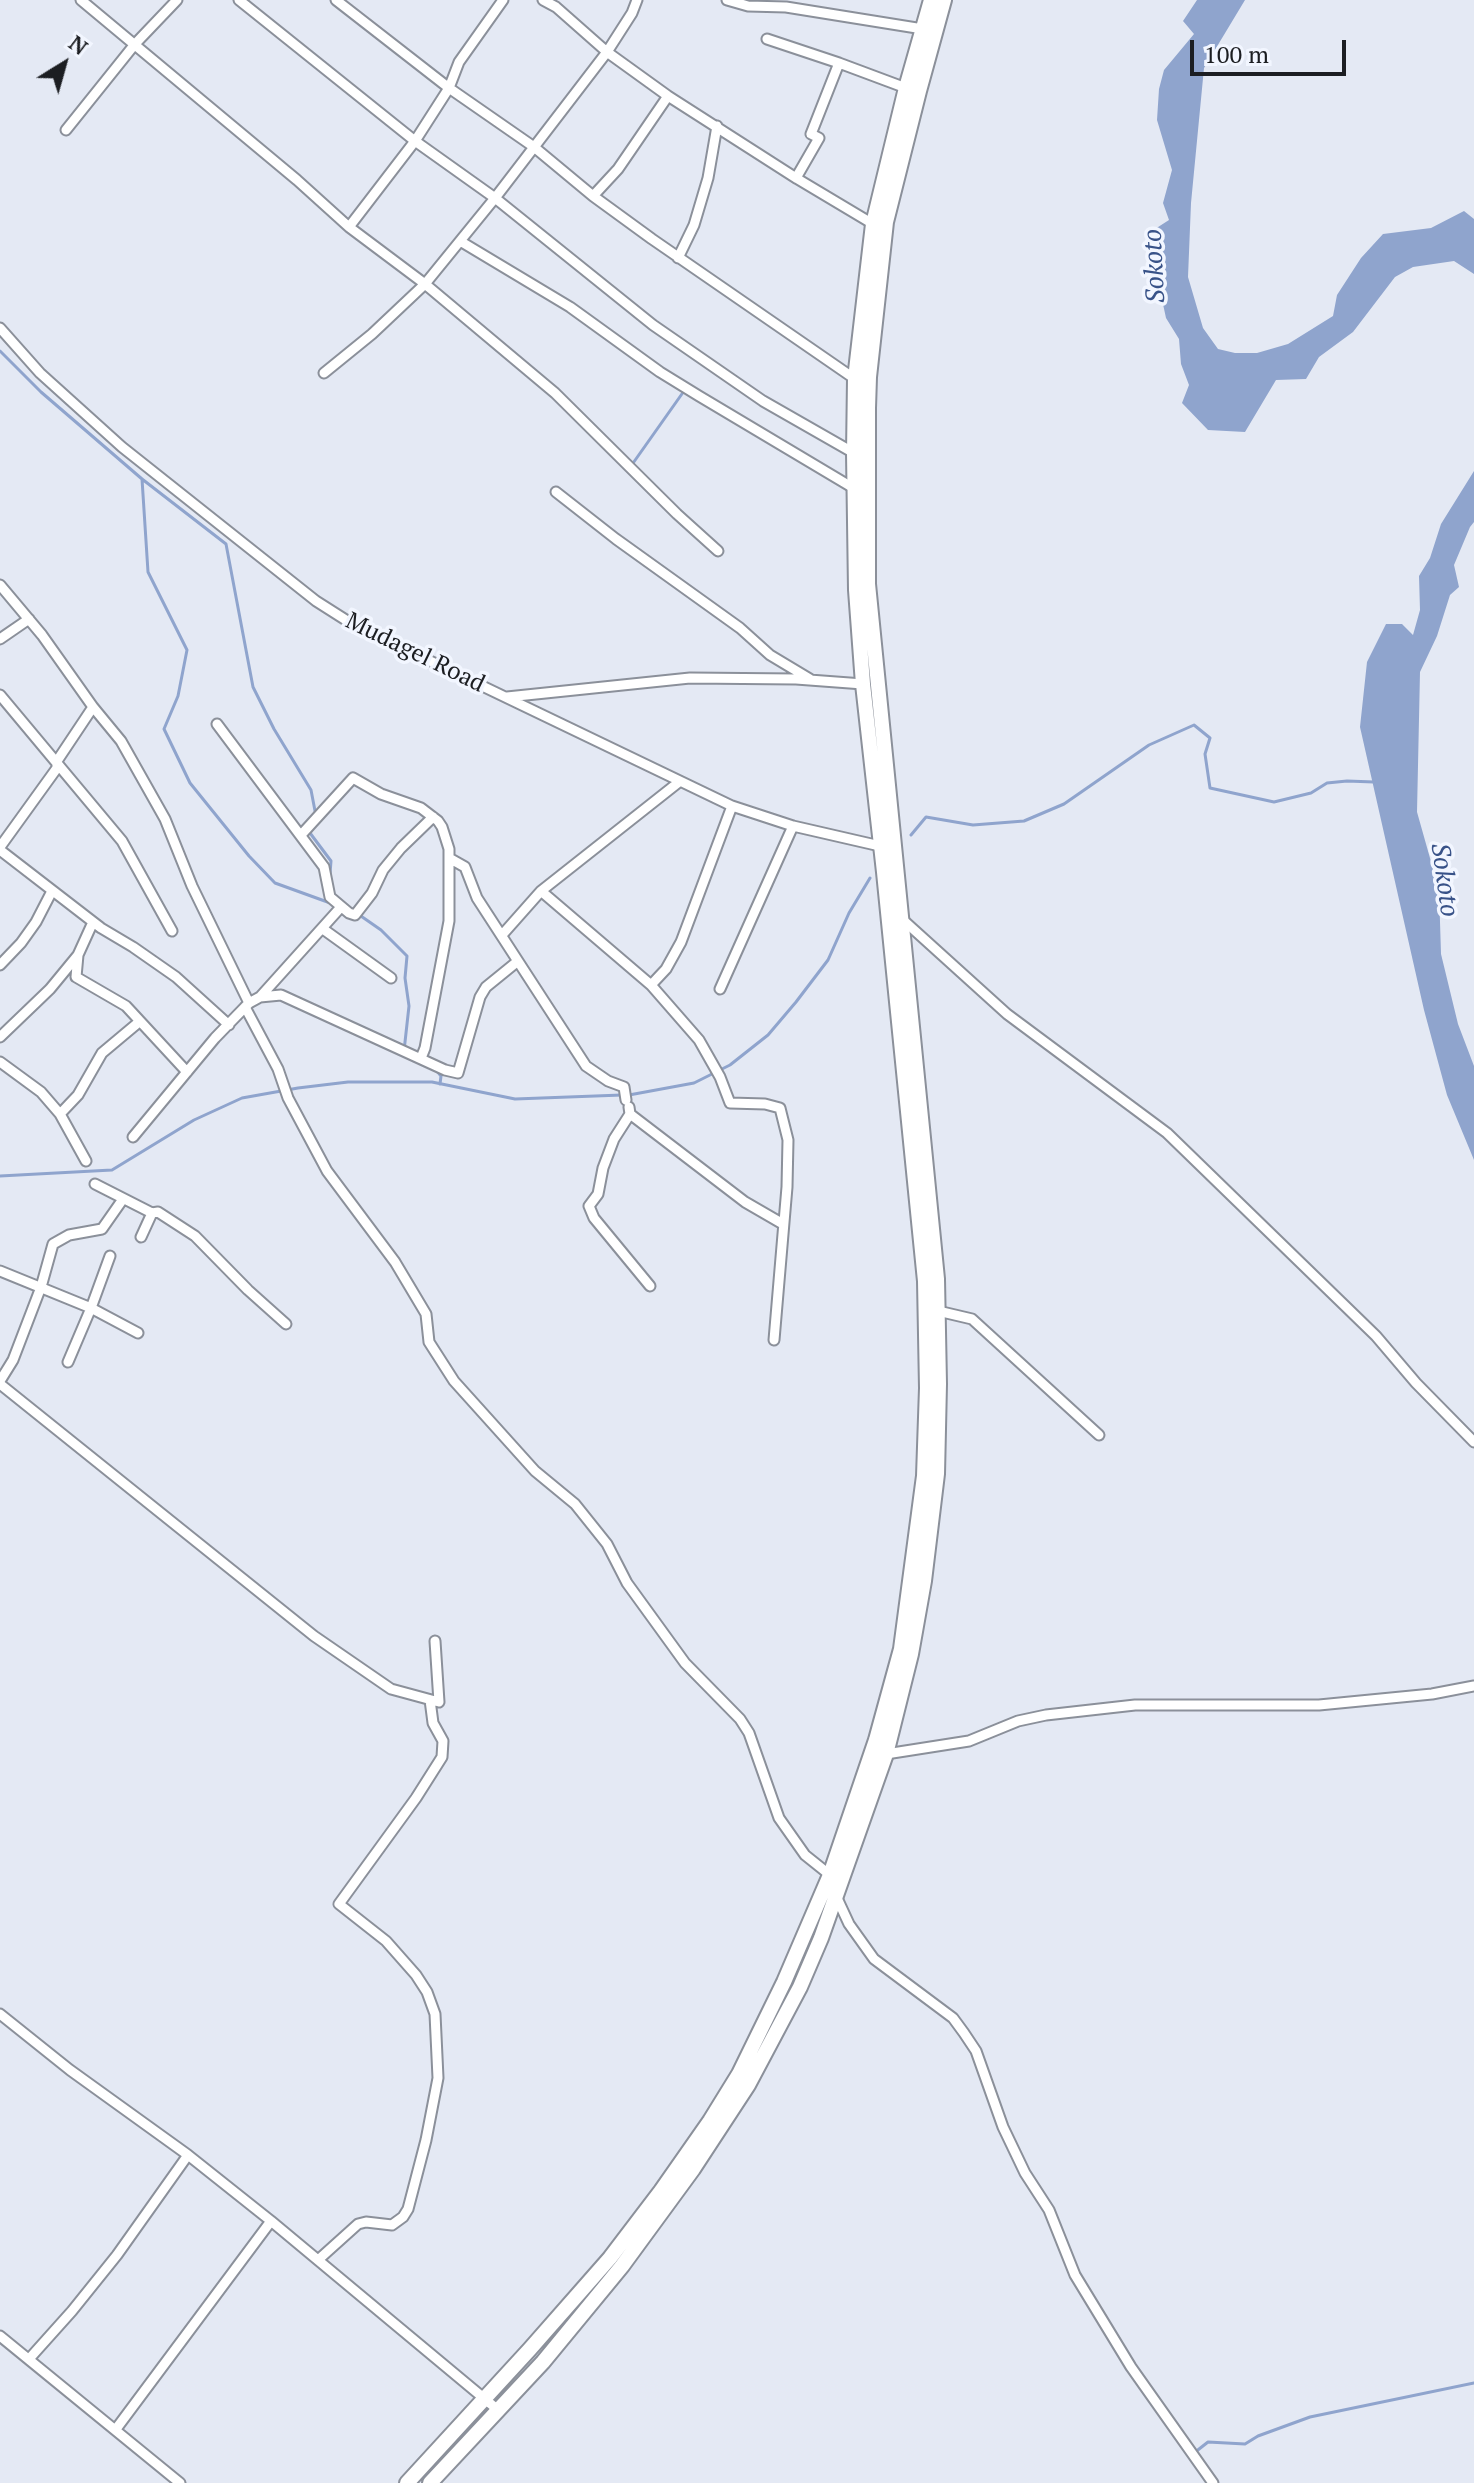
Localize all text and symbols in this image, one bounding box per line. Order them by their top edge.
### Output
north arrow [24,24,104,104]
scale bar [1194,24,1350,74]
text: N [63,28,94,61]
text: 100 m [1204,38,1269,70]
water label: Sokoto [1137,228,1173,304]
street label: Mudagel Road [341,607,489,699]
water label: Sokoto [1423,841,1465,919]

